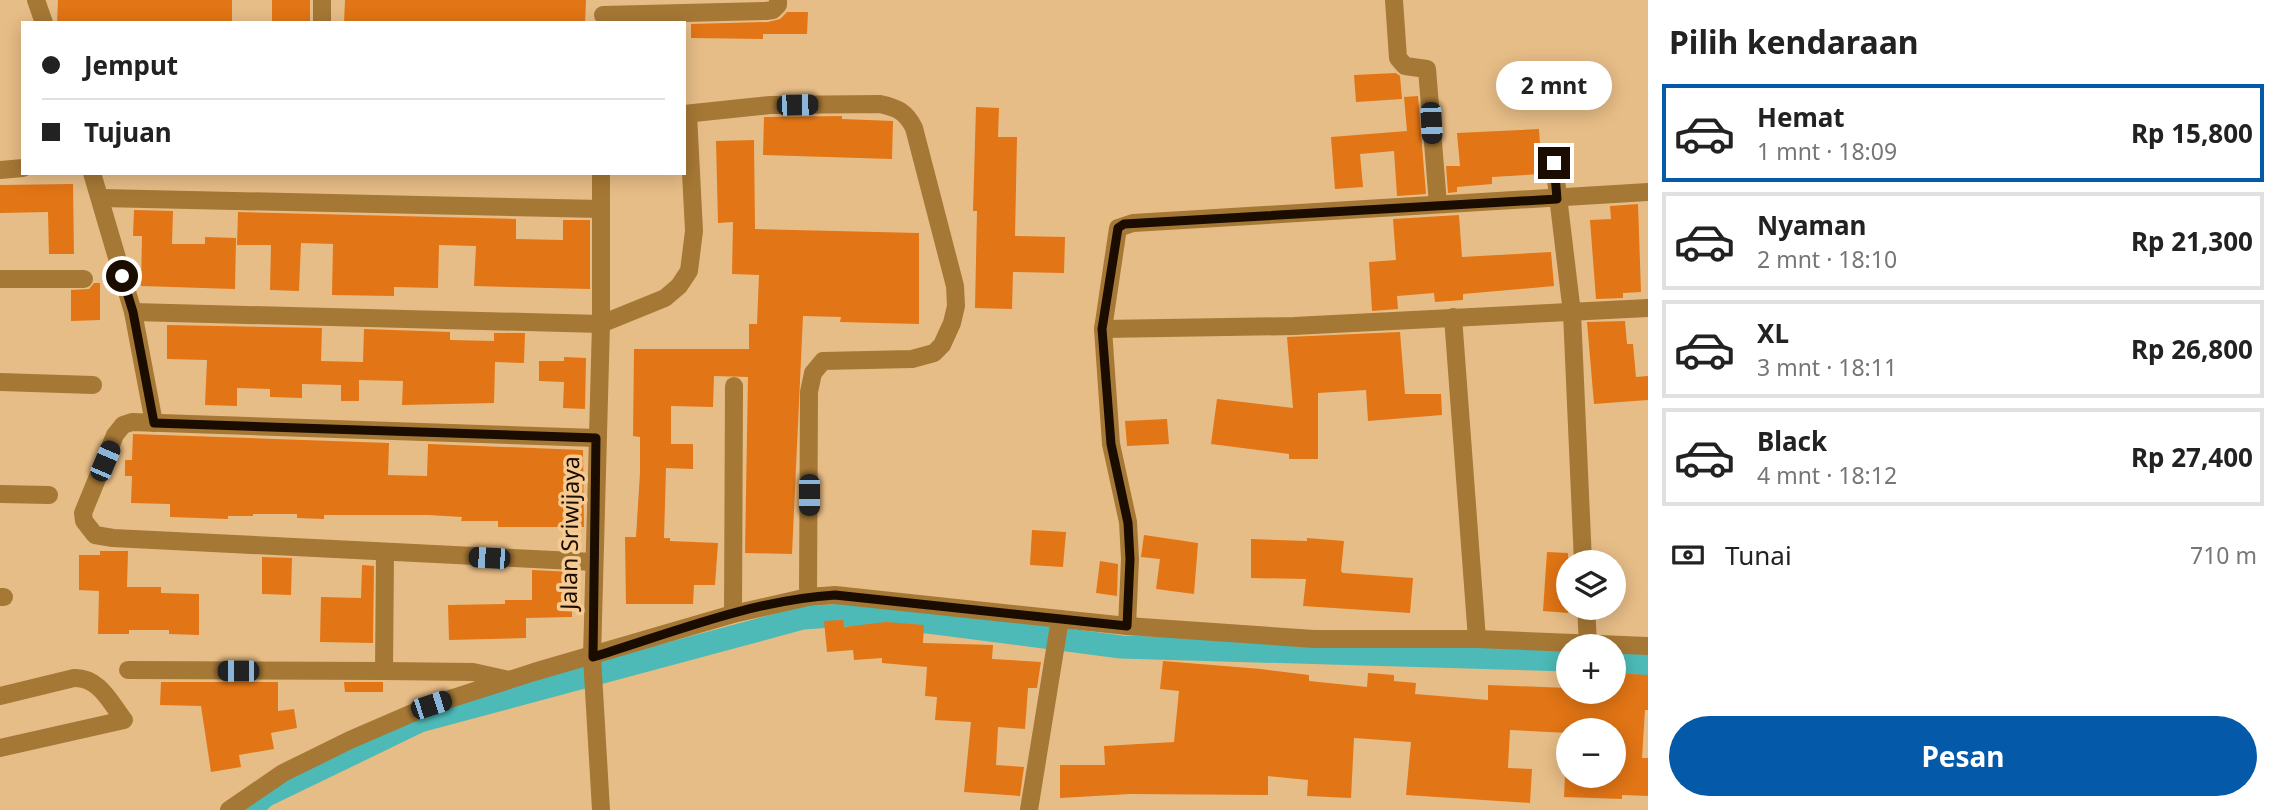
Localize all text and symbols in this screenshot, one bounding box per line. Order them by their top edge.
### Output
text: Pilih kendaraan [1669,20,1919,63]
text: Jemput [84,47,178,83]
callout: 2 mnt [1496,61,1612,110]
text: 2 mnt [1521,69,1587,101]
car [776,94,819,116]
text: Hemat [1757,99,1845,135]
car [1420,101,1443,145]
icon: car [1673,102,1736,165]
text: Tujuan [84,114,172,150]
text: Rp 15,800 [2131,115,2253,151]
text: 1 mnt · 18:09 [1757,135,1897,167]
route end [1538,147,1570,179]
text: Nyaman [1757,207,1866,243]
icon: car [1673,210,1736,273]
text: Rp 21,300 [2131,223,2253,259]
text: 2 mnt · 18:10 [1757,243,1897,275]
route start [106,260,138,292]
text: XL [1757,315,1789,351]
icon: car [1673,318,1736,381]
text: Rp 26,800 [2131,331,2253,367]
text: 3 mnt · 18:11 [1757,351,1897,383]
text: Black [1757,423,1827,459]
icon: car [1673,426,1736,489]
car [88,438,123,484]
text: Rp 27,400 [2131,439,2253,475]
street label: Jalan Sriwijaya [552,456,586,612]
text: 4 mnt · 18:12 [1757,459,1897,491]
car [799,474,820,516]
icon: cash [1669,536,1707,574]
text: Tunai [1725,537,1792,573]
text: 710 m [2190,539,2257,571]
car [468,546,511,570]
map controls [1556,550,1626,788]
button: layers [1556,550,1626,620]
button: + [1556,634,1626,704]
car [218,661,260,682]
car [408,689,455,721]
button: Pesan [1669,716,2257,796]
button: − [1556,718,1626,788]

